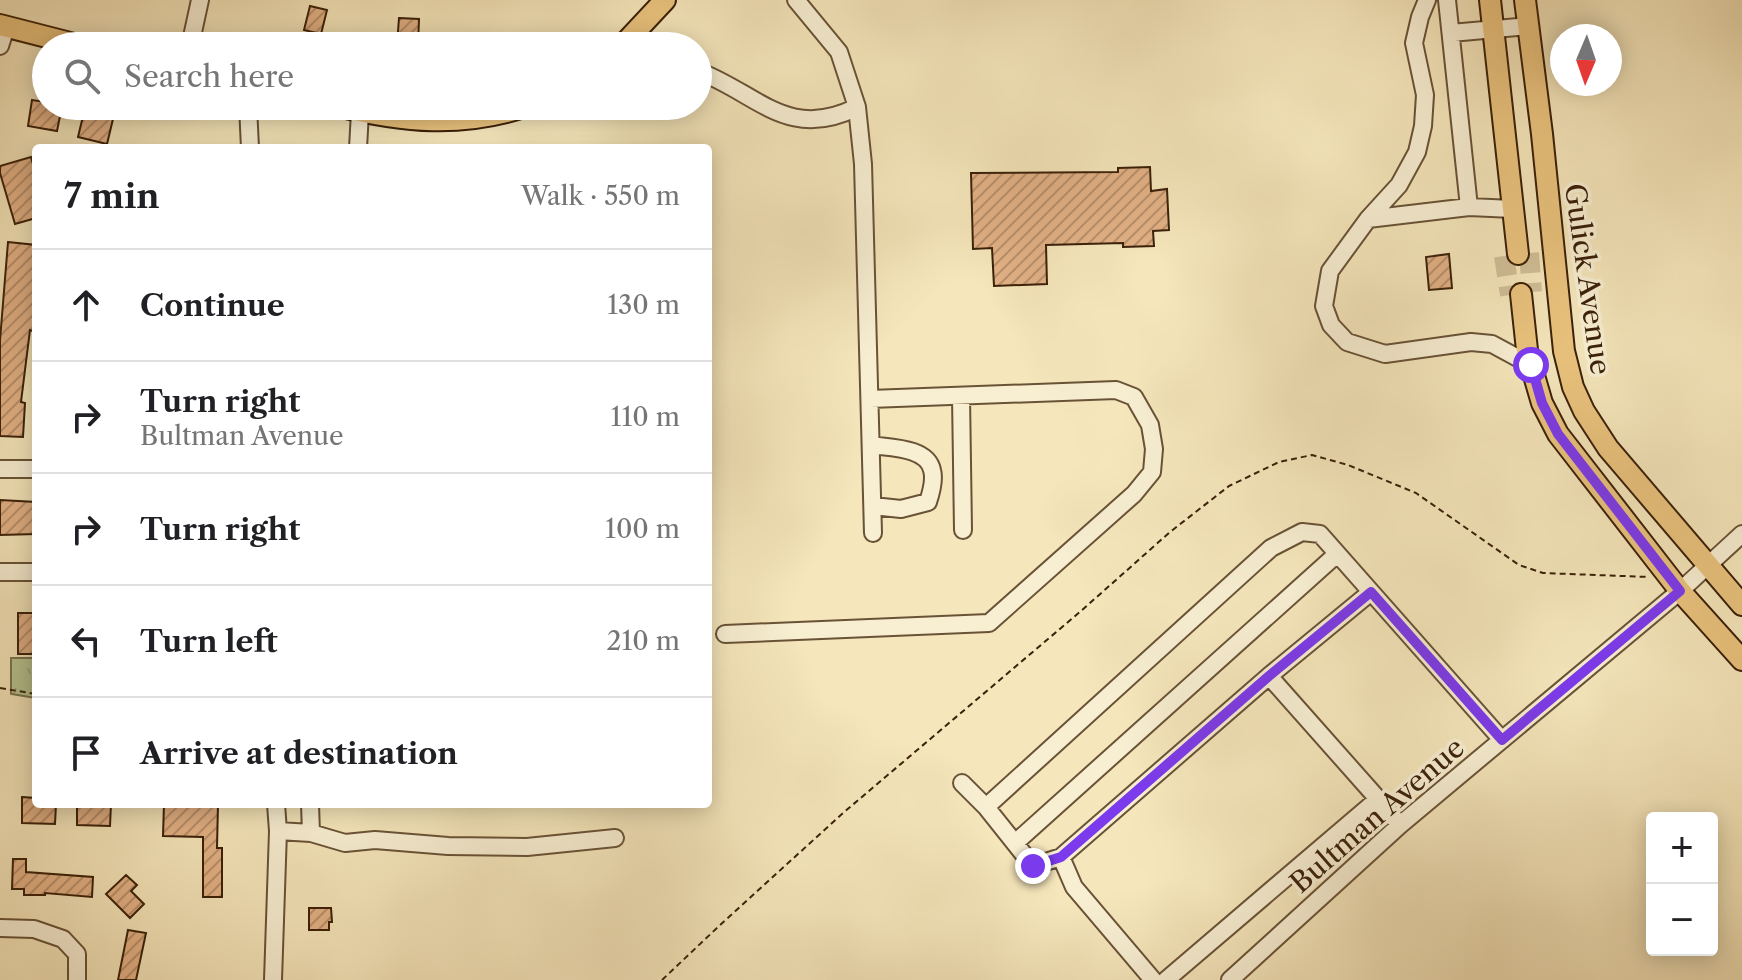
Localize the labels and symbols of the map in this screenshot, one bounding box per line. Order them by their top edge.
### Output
north arrow [1550,24,1622,96]
street label: Gulick Avenue [1558,181,1618,377]
route start [1513,347,1549,383]
street label: Bultman Avenue [1283,730,1471,900]
route end [1015,848,1051,884]

